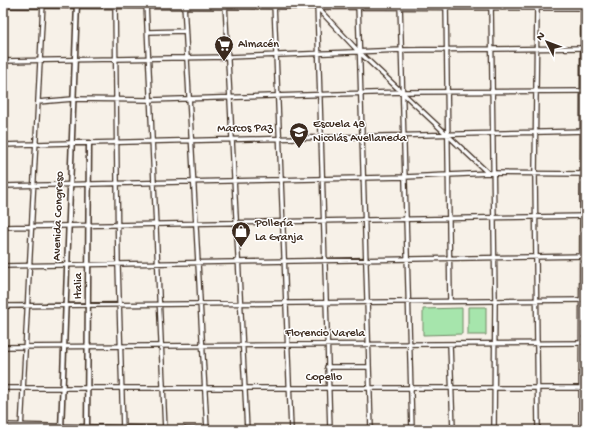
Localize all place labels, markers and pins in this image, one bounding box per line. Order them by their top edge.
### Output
supermarket icon: Almacén [213,34,235,62]
place label: Almacén [238,38,279,52]
place label: Escuela 48 Nicolás Avellaneda [313,118,407,146]
school or university icon: Escuela 48 Nicolás Avellaneda [288,121,310,149]
place label: Pollería La Granja [254,217,304,245]
shop icon: Pollería La Granja [230,220,252,248]

